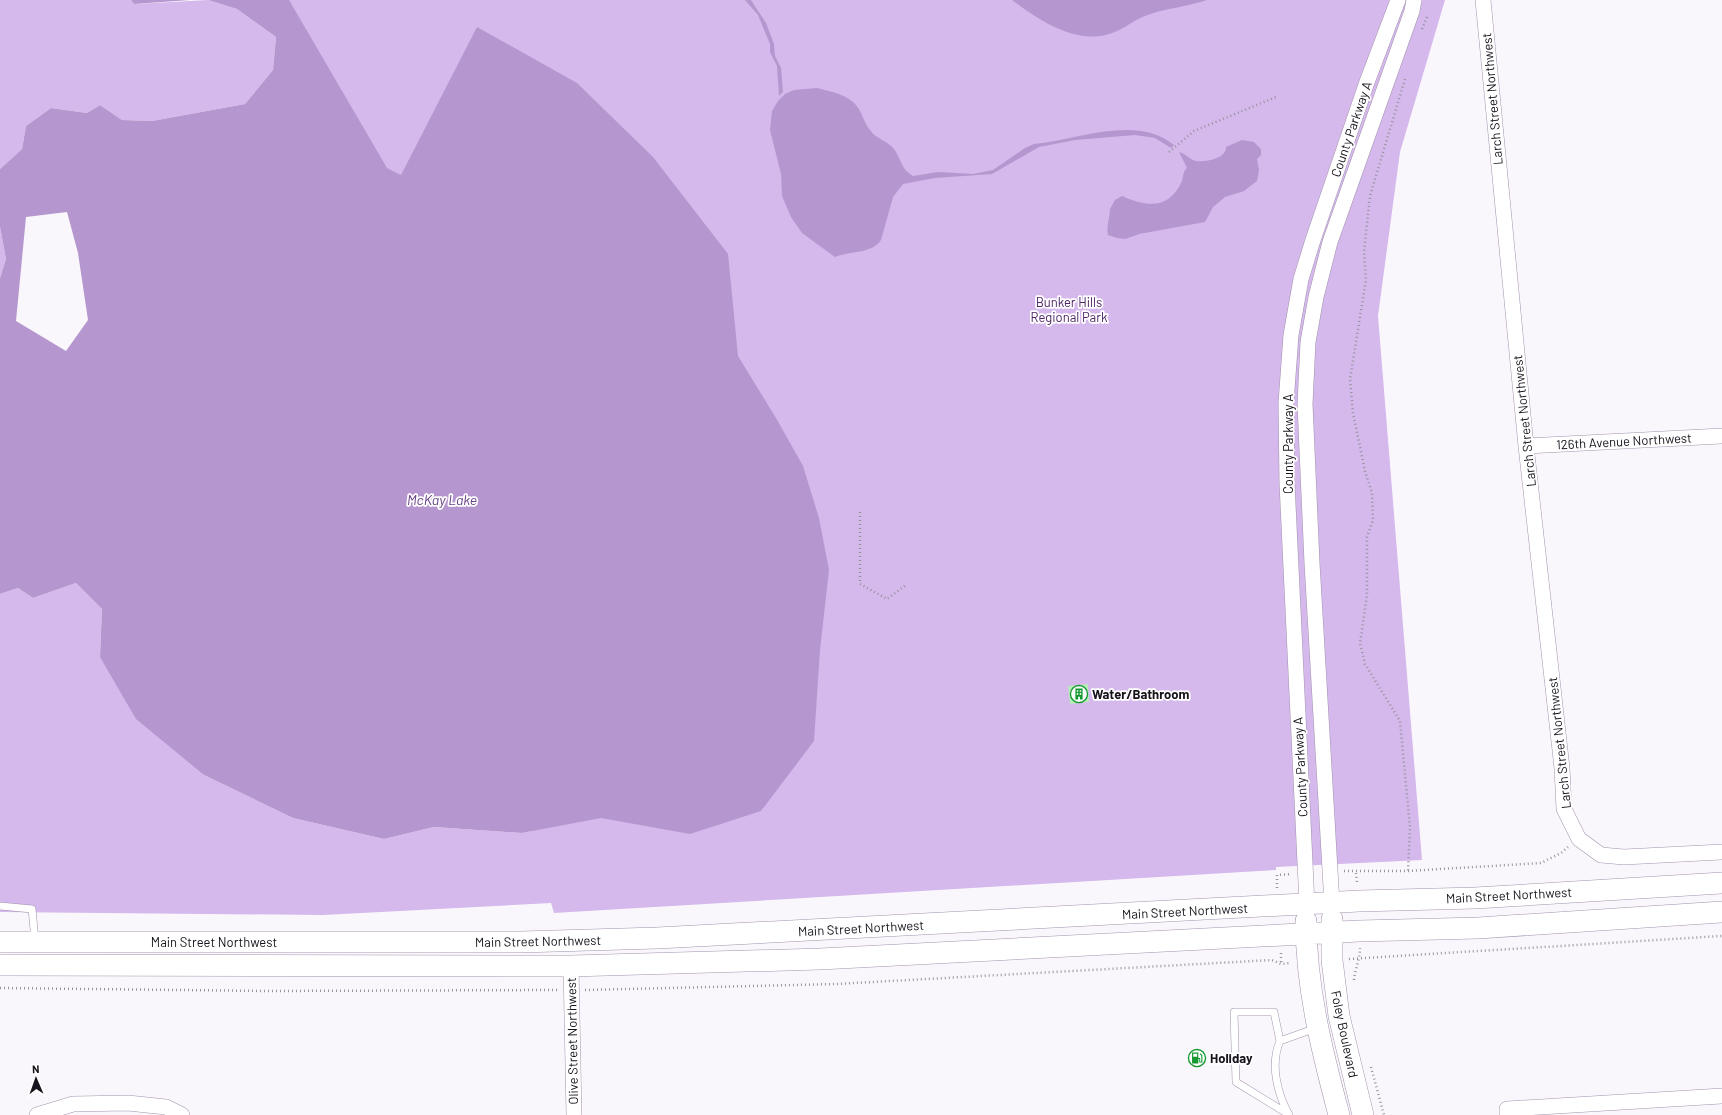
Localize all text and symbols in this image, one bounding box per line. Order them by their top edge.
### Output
street label: Larch Street Northwest [1478,32,1506,166]
street label: County Parkway A [1327,79,1375,179]
park label: Bunker Hills Regional Park [1031,294,1108,325]
street label: Larch Street Northwest [1509,354,1539,488]
street label: County Parkway A [1280,394,1296,494]
street label: 126th Avenue Northwest [1556,429,1692,453]
water label: McKay Lake [407,491,477,508]
street label: Larch Street Northwest [1544,676,1574,810]
building icon: Water/Bathroom [1069,684,1089,704]
place label: Water/Bathroom [1092,686,1190,702]
street label: County Parkway A [1289,717,1311,817]
street label: Main Street Northwest [1446,884,1572,906]
street label: Main Street Northwest [1122,900,1248,922]
street label: Main Street Northwest [798,917,924,939]
street label: Main Street Northwest [475,932,601,950]
street label: Main Street Northwest [151,934,277,950]
street label: Olive Street Northwest [563,977,581,1105]
street label: Foley Boulevard [1328,989,1362,1079]
fuel station icon: Holiday [1187,1048,1207,1068]
place label: Holiday [1210,1050,1253,1066]
north arrow [16,1059,56,1099]
text: N [32,1062,40,1075]

